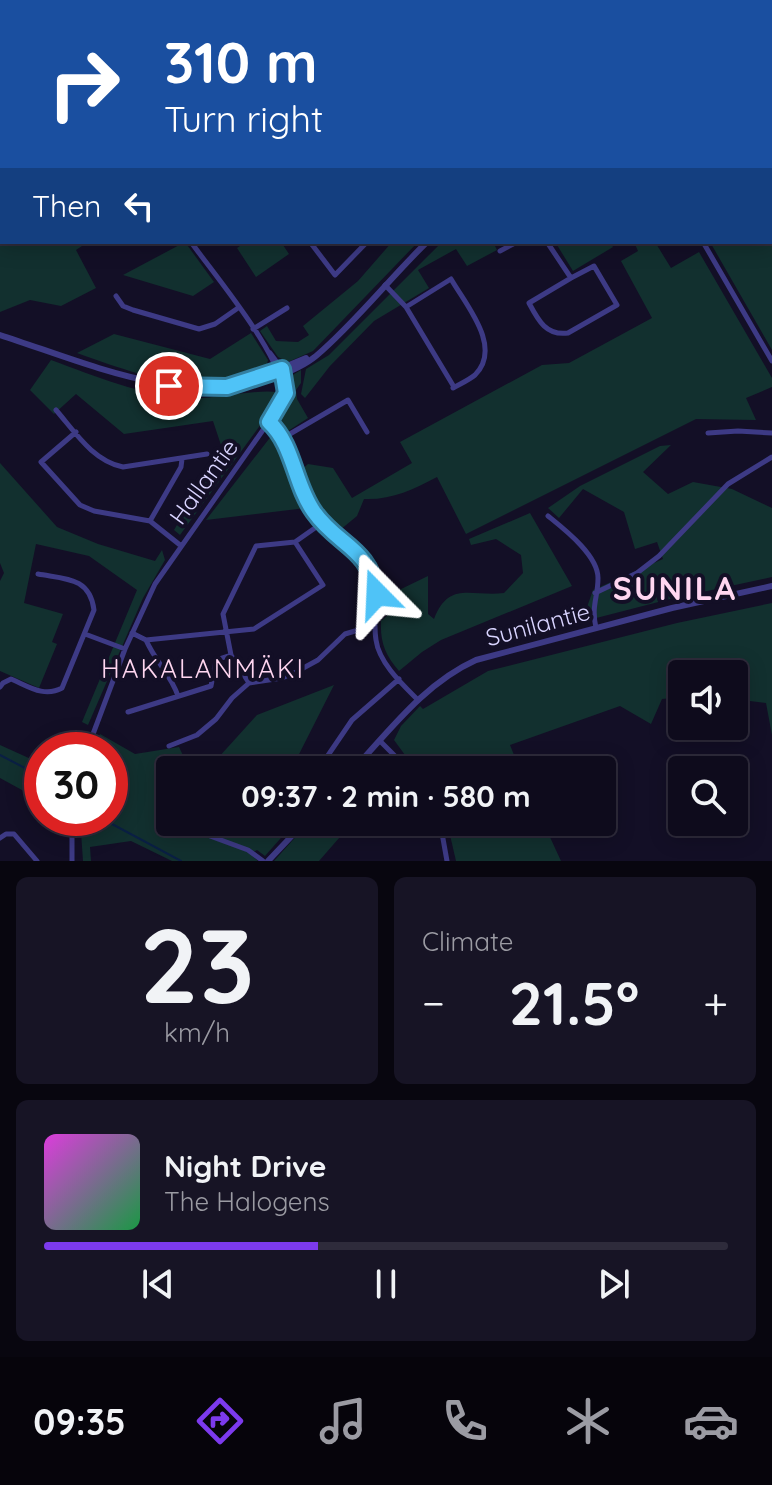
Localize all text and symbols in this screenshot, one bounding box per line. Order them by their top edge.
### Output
text: 310 m [164,27,318,97]
icon: right [32,32,136,136]
text: Turn right [164,96,323,141]
icon: left [117,184,161,228]
text: Then [32,187,101,225]
pin [135,352,203,420]
icon: arrive [147,364,191,408]
street label: Hallantie [162,433,244,530]
position arrow [335,552,419,636]
district label: SUNILA [613,568,737,608]
street label: Sunilantie [482,596,593,652]
district label: HAKALANMÄKI [101,652,305,685]
map controls [668,660,748,836]
button: sound [668,660,748,740]
speed limit sign: 30 [24,732,128,836]
button: search [668,756,748,836]
text: 09:37 · 2 min · 580 m [241,777,531,815]
text: 23 [139,899,255,1029]
text: Climate [422,925,513,958]
text: 21.5° [509,965,639,1040]
text: − [422,975,445,1030]
text: + [703,975,728,1030]
text: km/h [164,1016,230,1049]
text: Night Drive [164,1147,326,1185]
text: The Halogens [164,1185,330,1218]
icon: previous [136,1262,180,1306]
icon: pause [364,1262,408,1306]
icon: next [592,1262,636,1306]
icon: directions [192,1393,248,1449]
icon: music [315,1393,371,1449]
icon: phone [437,1393,493,1449]
icon: climate [560,1393,616,1449]
icon: car [683,1393,739,1449]
text: 09:35 [33,1399,126,1444]

